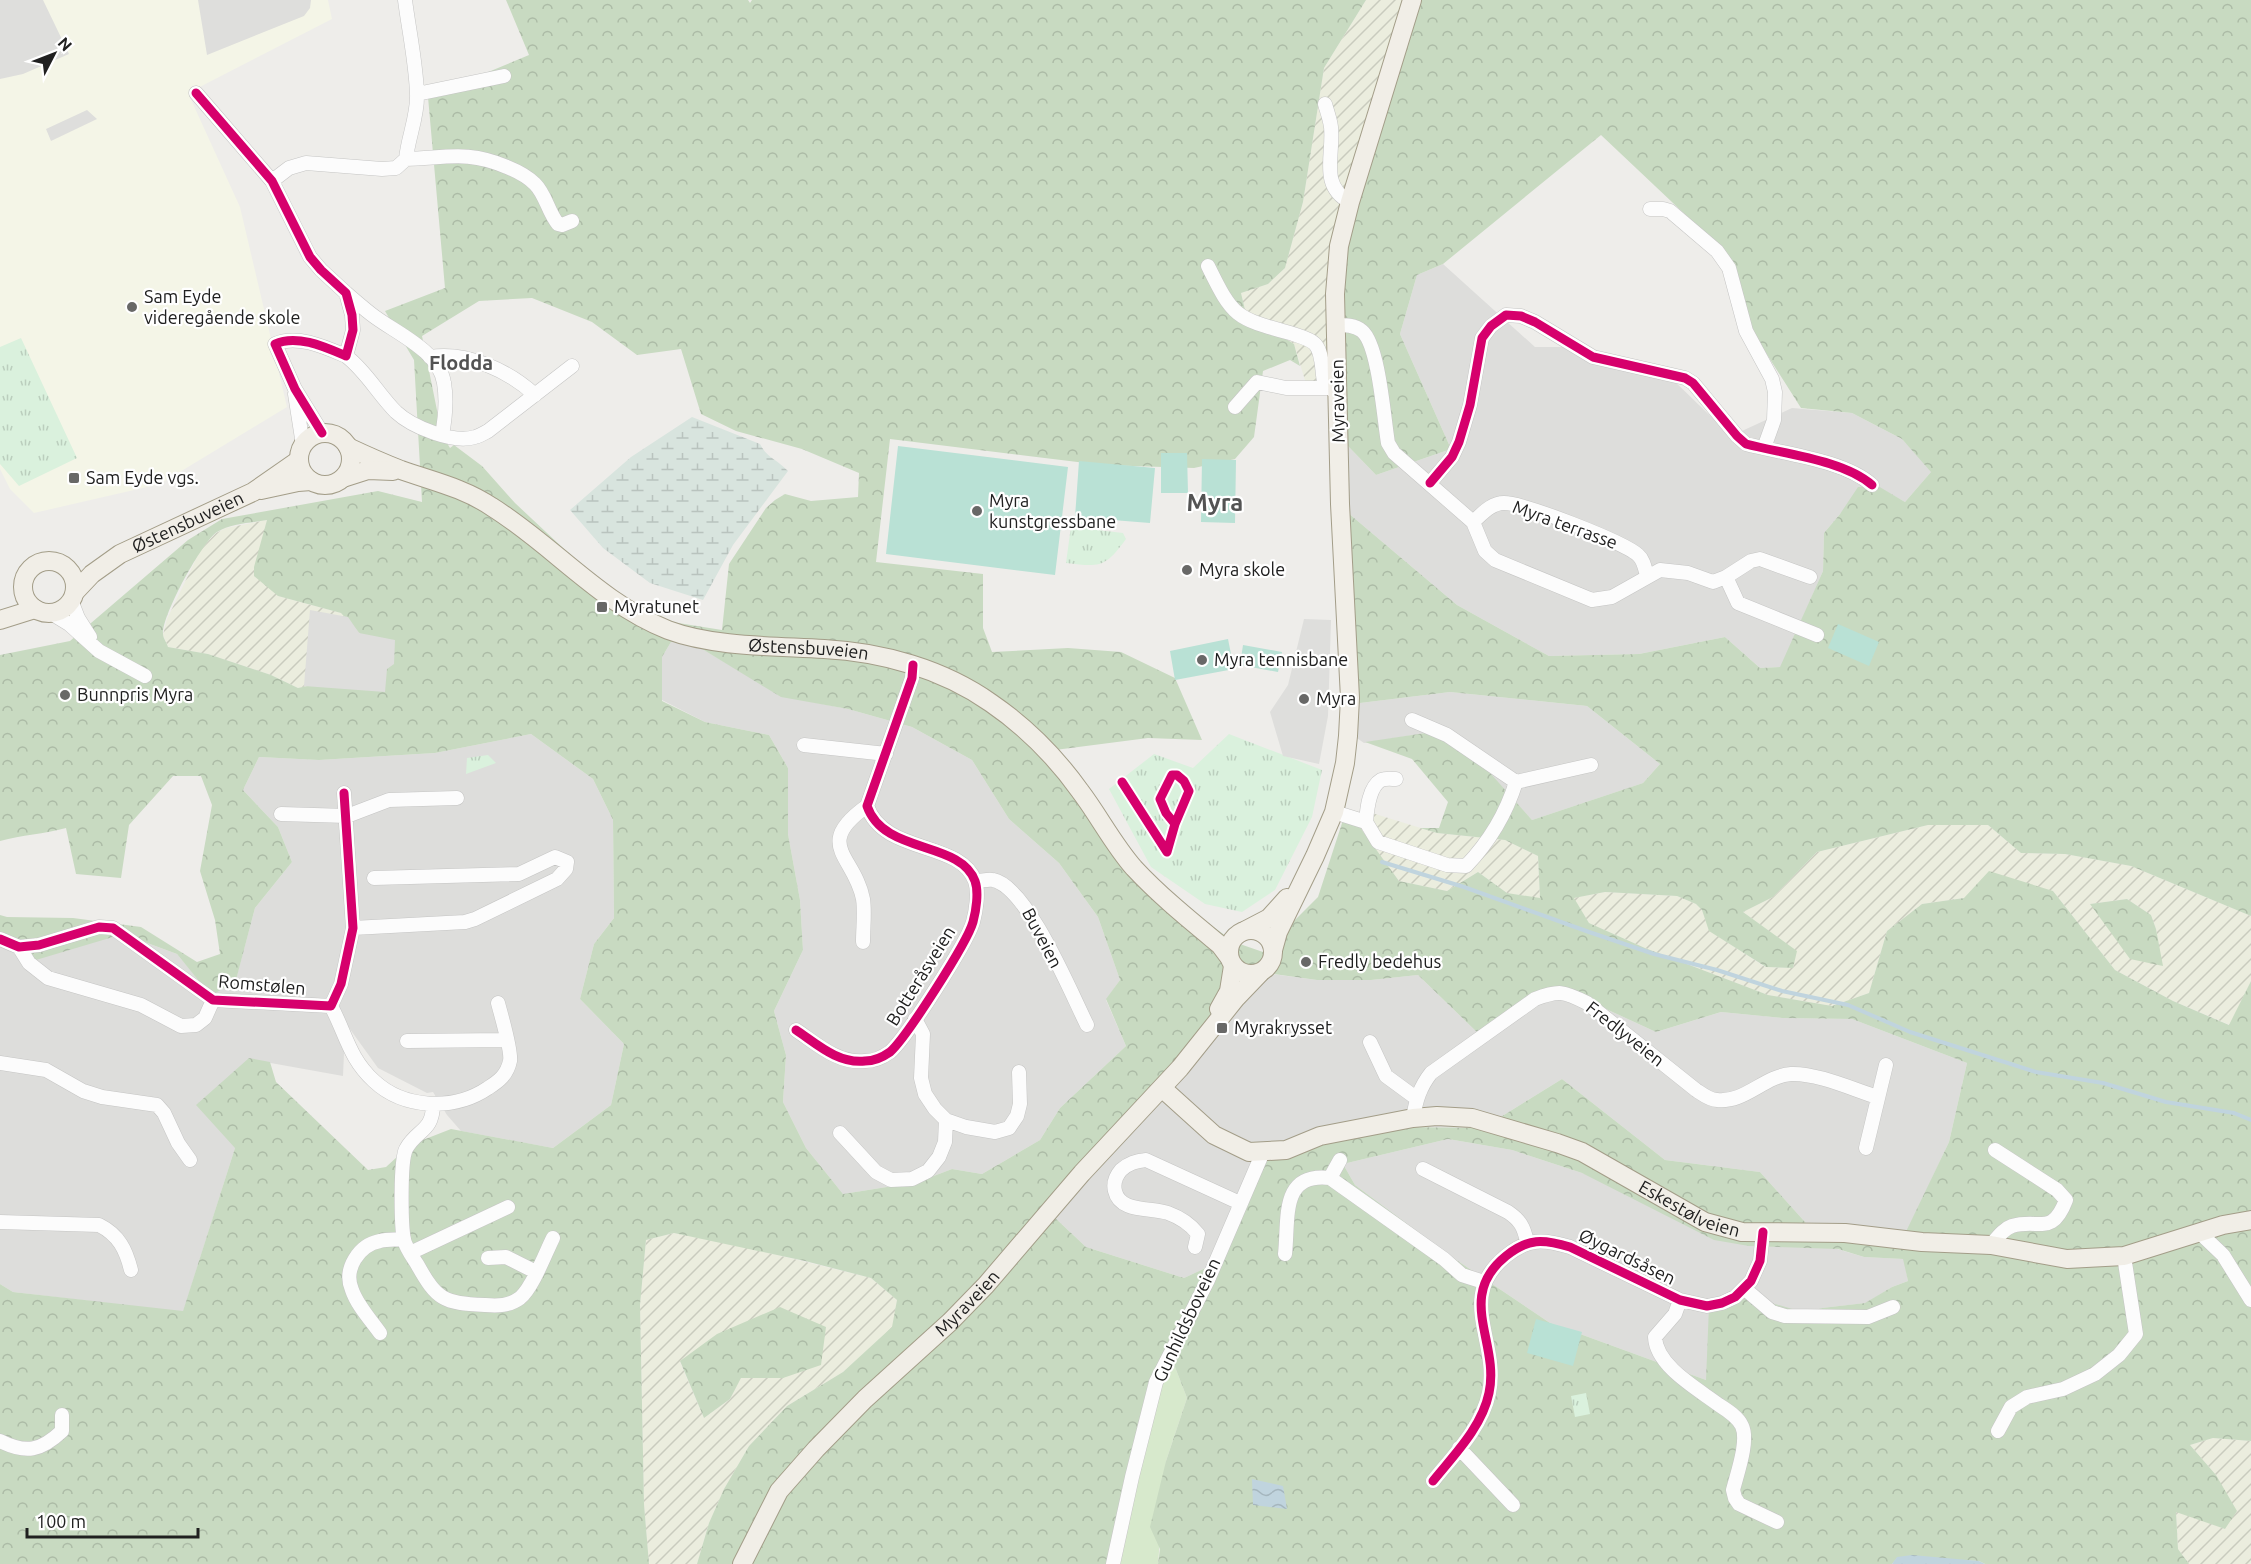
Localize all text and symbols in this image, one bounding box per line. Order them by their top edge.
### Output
north arrow [24,24,84,84]
text: N [54,34,76,54]
place label: Sam Eyde videregående skole [144,286,301,327]
marker: Sam Eyde videregående skole [125,300,139,314]
district label: Flodda [429,351,493,374]
street label: Myraveien [1326,359,1348,443]
place label: Sam Eyde vgs. [86,467,199,487]
marker: Sam Eyde vgs. [67,471,81,485]
street label: Østensbuveien [128,487,246,556]
district label: Myra [1187,489,1243,516]
place label: Myra kunstgressbane [989,490,1116,531]
street label: Myra terrasse [1510,496,1620,552]
marker: Myra kunstgressbane [970,504,984,518]
place label: Myra skole [1199,559,1285,579]
marker: Myra skole [1180,563,1194,577]
place label: Myratunet [614,596,699,616]
marker: Myratunet [595,600,609,614]
street label: Østensbuveien [748,634,870,663]
place label: Myra tennisbane [1214,649,1348,669]
marker: Myra tennisbane [1195,653,1209,667]
place label: Bunnpris Myra [77,684,193,704]
marker: Bunnpris Myra [58,688,72,702]
place label: Myra [1316,688,1356,708]
marker: Myra [1297,692,1311,706]
street label: Buveien [1019,904,1067,971]
street label: Botteråsveien [882,922,959,1029]
place label: Fredly bedehus [1318,951,1441,971]
marker: Fredly bedehus [1299,955,1313,969]
street label: Romstølen [218,970,307,998]
street label: Fredlyveien [1583,997,1669,1070]
place label: Myrakrysset [1234,1017,1332,1037]
marker: Myrakrysset [1215,1021,1229,1035]
street label: Eskestølveien [1636,1176,1742,1240]
street label: Øygardsåsen [1576,1224,1679,1288]
street label: Gunhildsboveien [1149,1254,1224,1385]
street label: Myraveien [930,1266,1003,1340]
scale bar [27,1501,198,1539]
text: 100 m [36,1511,86,1531]

